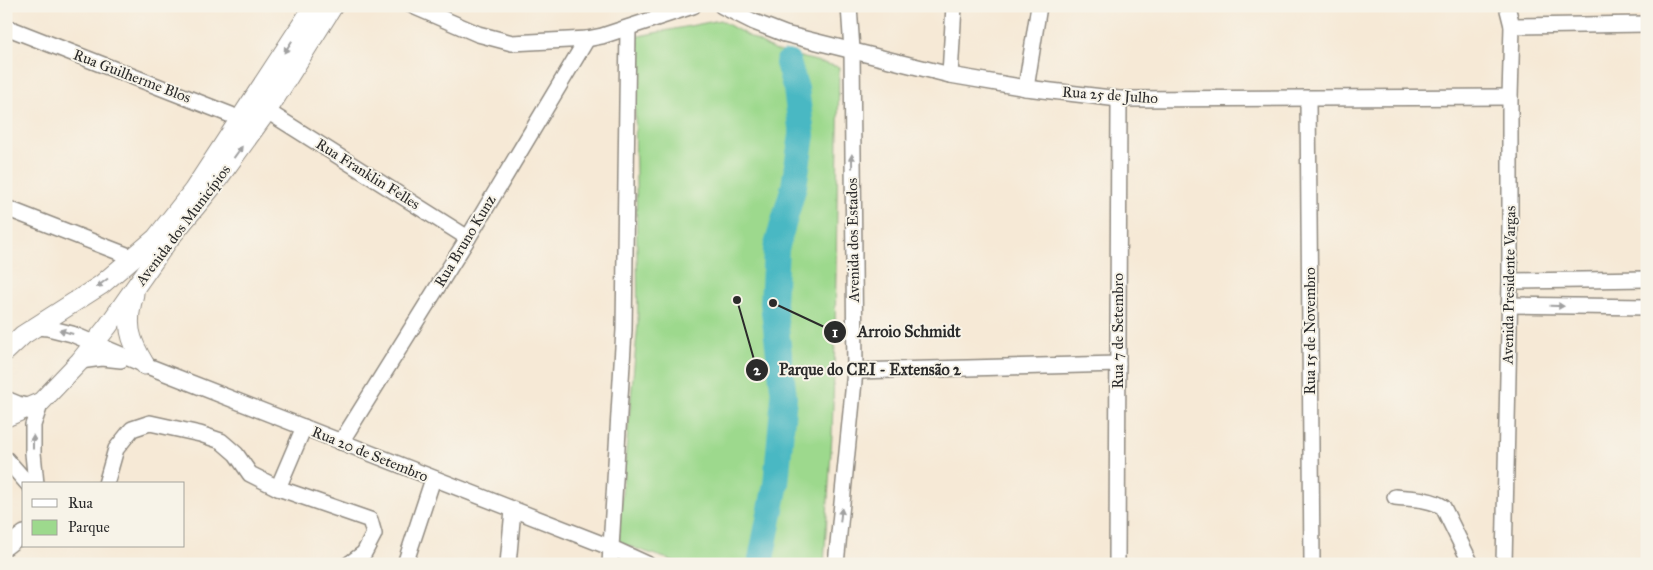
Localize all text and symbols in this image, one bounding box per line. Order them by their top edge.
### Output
one-way arrow [283,40,292,54]
street label: Rua Guilherme Blos [71,45,193,107]
street label: Rua 25 de Julho [1061,83,1159,108]
street label: Rua Franklin Felles [313,135,423,213]
one-way arrow [233,145,243,158]
one-way arrow [848,153,856,169]
street label: Avenida dos Municípios [131,161,234,290]
street label: Avenida dos Estados [843,178,863,303]
street label: Rua Bruno Kunz [431,192,500,290]
street label: Avenida Presidente Vargas [1499,206,1519,365]
street label: Rua 15 de Novembro [1301,267,1319,395]
street label: Rua 7 de Setembro [1109,273,1127,389]
one-way arrow [96,278,109,289]
one-way arrow [1550,302,1566,310]
callout: Arroio Schmidt [823,316,971,347]
text: Arroio Schmidt [856,322,961,341]
text: 1 [832,323,838,341]
one-way arrow [58,328,73,336]
callout: Parque do CEI - Extensão 2 [744,354,971,385]
text: Parque do CEI - Extensão 2 [779,360,962,380]
text: 2 [753,361,761,379]
street label: Rua 20 de Setembro [309,422,431,486]
one-way arrow [29,434,37,450]
legend [22,482,185,548]
text: Rua [68,494,93,512]
one-way arrow [837,507,845,523]
text: Parque [68,518,110,537]

